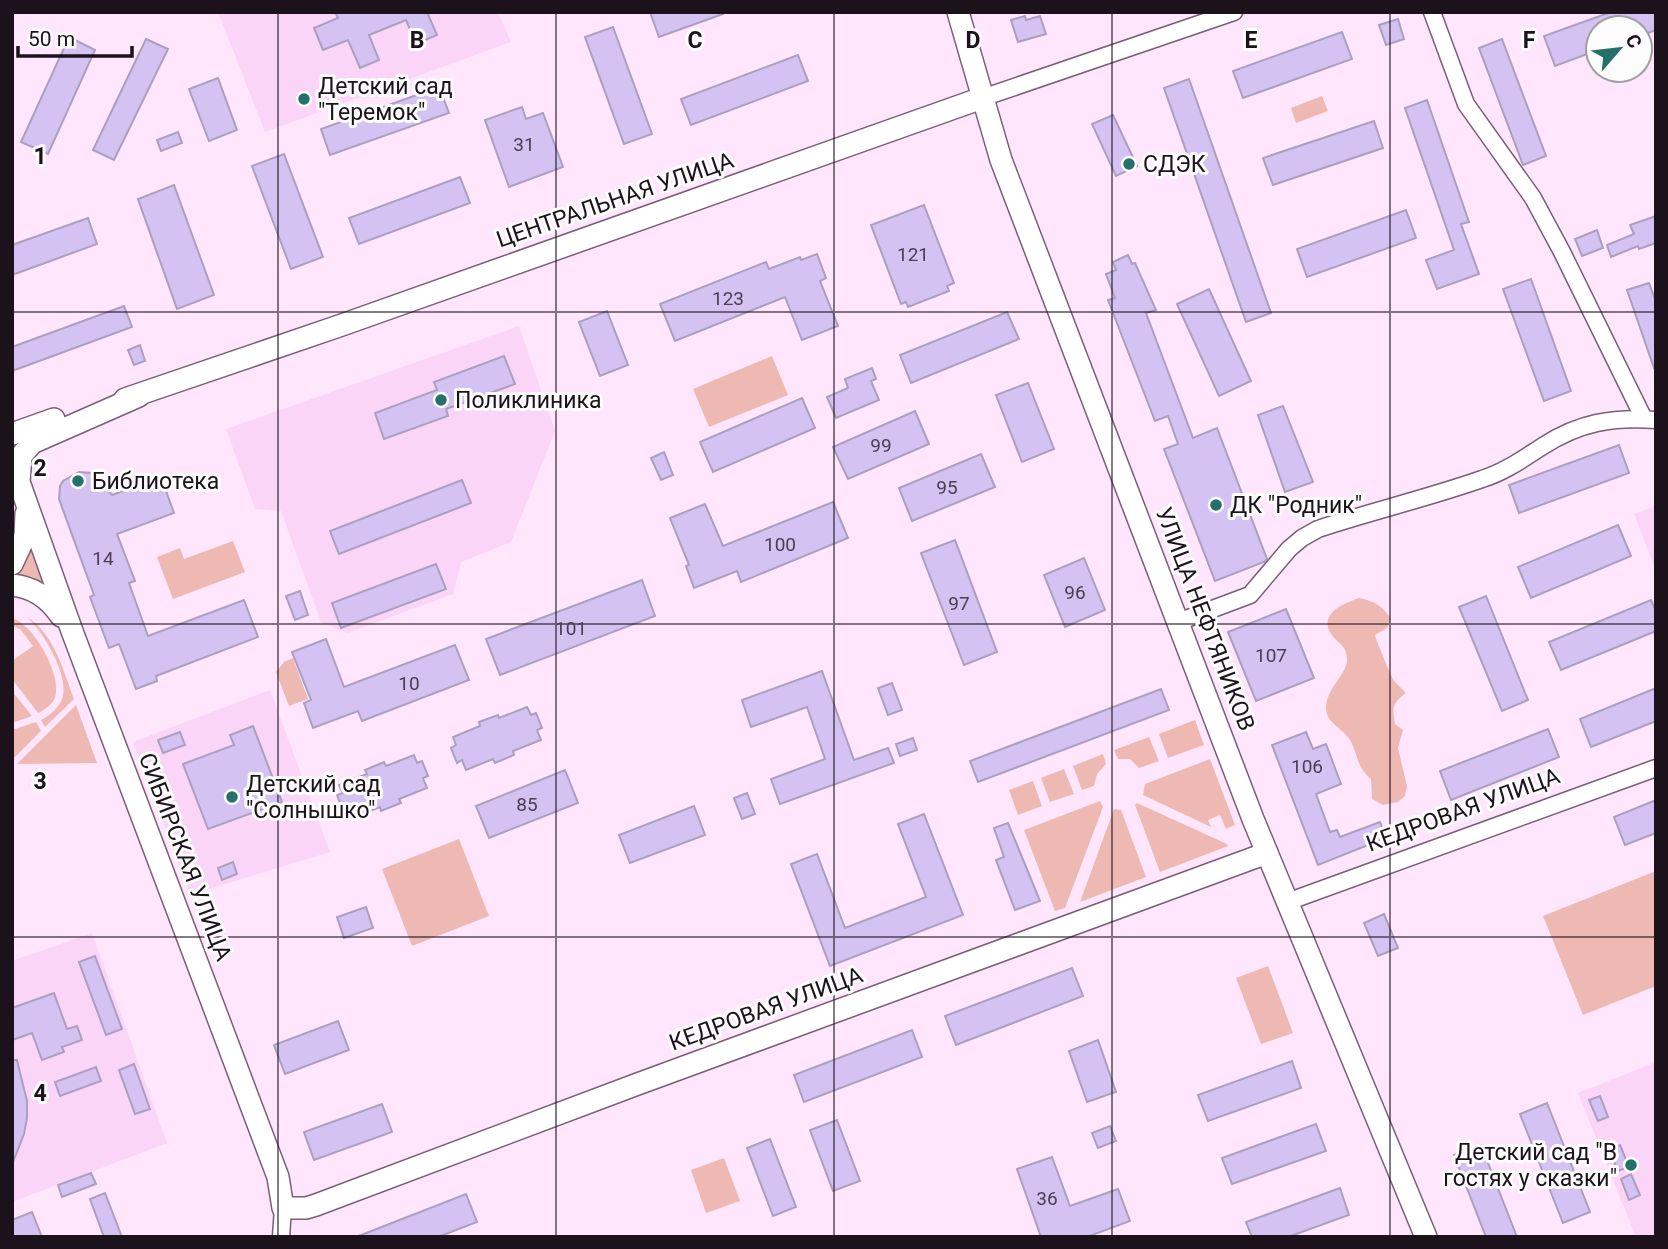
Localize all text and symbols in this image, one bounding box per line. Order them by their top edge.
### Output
scale bar [18,14,131,58]
north arrow [1584,14,1654,84]
text: 50 m [28,27,75,51]
text: B [410,27,424,54]
text: C [687,27,703,54]
text: D [966,27,980,54]
text: E [1245,27,1258,54]
text: F [1523,27,1536,54]
text: С [1620,30,1647,52]
place label: Детский сад "Теремок" [318,73,453,126]
marker: Детский сад "Теремок" [296,91,312,107]
house number: 31 [513,133,535,156]
text: 1 [33,143,47,170]
street label: ЦЕНТРАЛЬНАЯ УЛИЦА [493,147,737,253]
place label: СДЭК [1143,151,1206,178]
marker: СДЭК [1121,156,1137,172]
house number: 121 [897,243,929,266]
house number: 123 [712,287,744,310]
place label: Поликлиника [455,387,601,414]
marker: Поликлиника [433,392,449,408]
house number: 99 [870,434,892,457]
text: 2 [33,455,47,482]
place label: Библиотека [92,468,219,495]
marker: Библиотека [70,473,86,489]
house number: 95 [936,476,958,499]
place label: ДК "Родник" [1230,492,1362,519]
marker: ДК "Родник" [1208,497,1224,513]
street label: УЛИЦА НЕФТЯНИКОВ [1150,503,1260,735]
house number: 100 [764,533,796,556]
house number: 14 [92,547,114,570]
house number: 96 [1064,581,1086,604]
house number: 97 [948,592,970,615]
house number: 101 [555,617,587,640]
house number: 107 [1255,644,1287,667]
house number: 10 [398,672,420,695]
street label: СИБИРСКАЯ УЛИЦА [133,749,237,965]
house number: 106 [1291,755,1323,778]
street label: КЕДРОВАЯ УЛИЦА [1363,762,1563,858]
text: 3 [33,768,47,795]
place label: Детский сад "Солнышко" [246,771,381,824]
marker: Детский сад "Солнышко" [224,789,240,805]
house number: 85 [516,793,538,816]
street label: КЕДРОВАЯ УЛИЦА [666,961,866,1057]
text: 4 [33,1080,47,1107]
place label: Детский сад "В гостях у сказки" [1443,1139,1617,1192]
marker: Детский сад "В гостях у сказки" [1623,1157,1639,1173]
house number: 36 [1036,1187,1058,1210]

